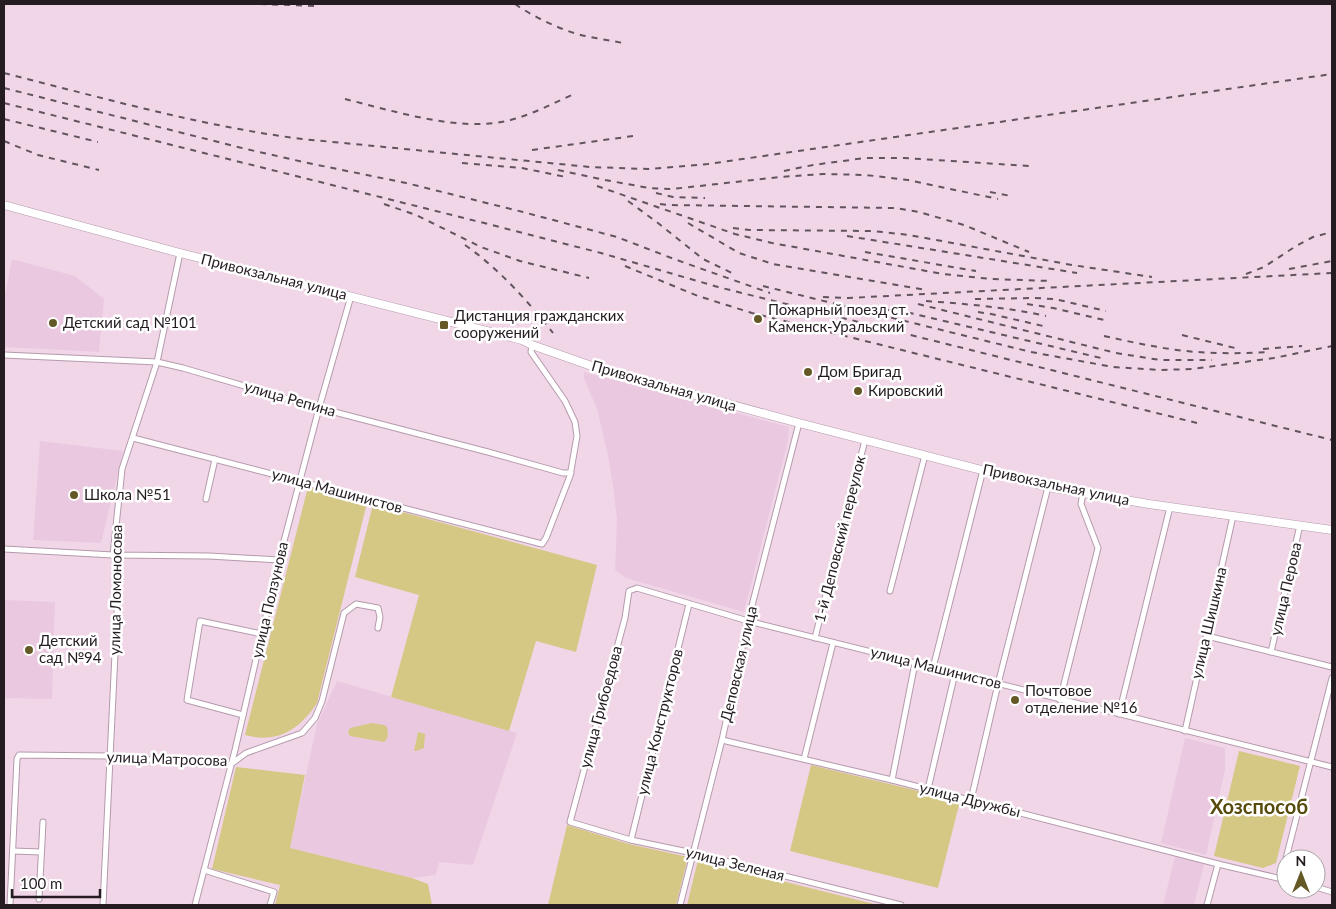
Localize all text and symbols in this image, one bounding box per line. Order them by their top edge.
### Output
street label: Привокзальная улица [199,249,349,303]
place label: Пожарный поезд ст. Каменск-Уральский [768,300,909,335]
place label: Дистанция гражданских сооружений [454,306,624,341]
place label: Детский сад №101 [63,313,197,331]
marker: Пожарный поезд ст. Каменск-Уральский [752,313,764,325]
marker: Детский сад №101 [47,317,59,329]
marker: Дистанция гражданских сооружений [438,319,450,331]
street label: Привокзальная улица [590,356,739,414]
place label: Дом Бригад [818,362,901,380]
marker: Дом Бригад [802,366,814,378]
street label: улица Репина [242,376,338,420]
place label: Кировский [868,381,943,399]
marker: Кировский [852,385,864,397]
street label: 1-й Деповский переулок [810,453,869,624]
street label: Привокзальная улица [981,460,1131,508]
street label: улица Машинистов [270,464,405,516]
place label: Школа №51 [84,485,171,503]
marker: Школа №51 [68,489,80,501]
street label: улица Ломоносова [105,525,125,655]
street label: улица Ползунова [247,540,291,660]
street label: улица Перова [1266,540,1305,637]
street label: улица Шишкина [1186,565,1230,680]
street label: Деповская улица [716,604,760,723]
place label: Детский сад №94 [39,631,102,666]
street label: улица Машинистов [869,642,1004,692]
marker: Детский сад №94 [23,644,35,656]
street label: улица Грибоедова [575,644,625,770]
street label: улица Конструкторов [632,647,686,797]
place label: Почтовое отделение №16 [1025,681,1138,716]
marker: Почтовое отделение №16 [1009,694,1021,706]
street label: улица Матросова [106,747,228,769]
street label: улица Дружбы [918,778,1023,820]
district label: Хозспособ [1210,794,1308,818]
street label: улица Зеленая [684,842,787,884]
north arrow [1276,849,1326,899]
text: N [1296,852,1306,869]
scale bar [12,866,100,898]
text: 100 m [20,874,62,892]

